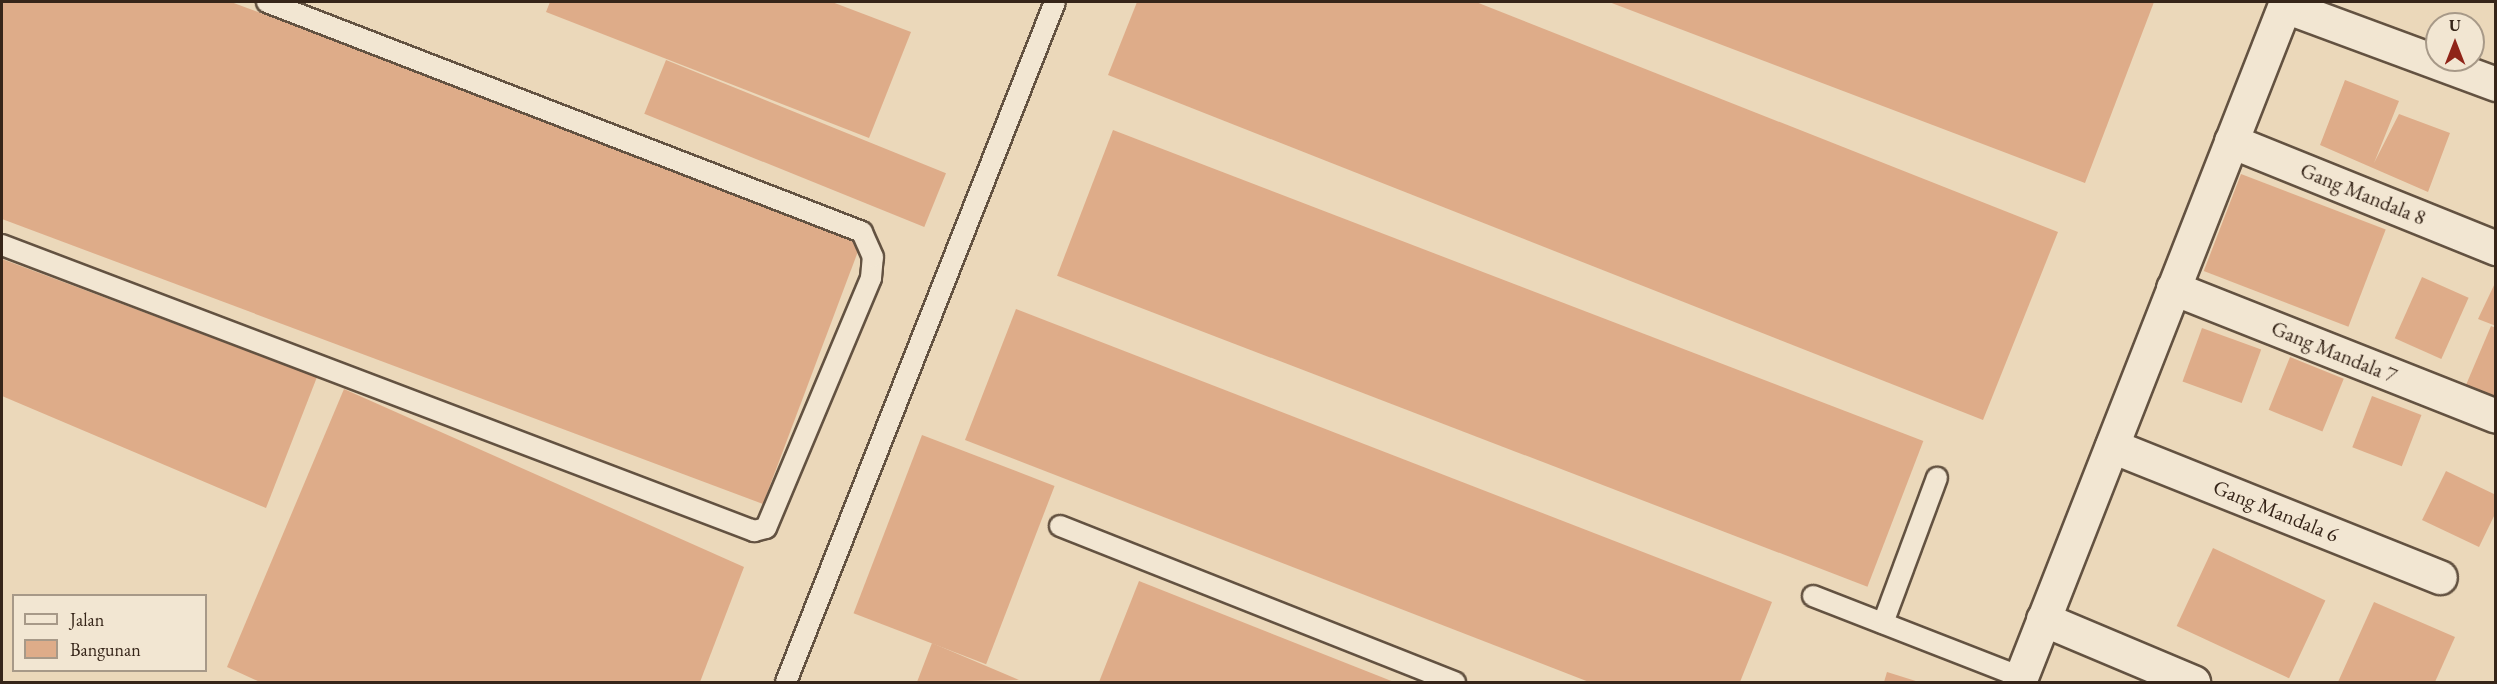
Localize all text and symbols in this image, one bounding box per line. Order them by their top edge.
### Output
north arrow [2425,12,2485,72]
text: U [2449,15,2461,36]
street label: Gang Mandala 8 [2297,157,2429,231]
street label: Gang Mandala 7 [2268,315,2400,389]
street label: Gang Mandala 6 [2210,474,2342,548]
legend [12,594,207,672]
text: Jalan [70,608,104,631]
text: Bangunan [70,638,141,661]

